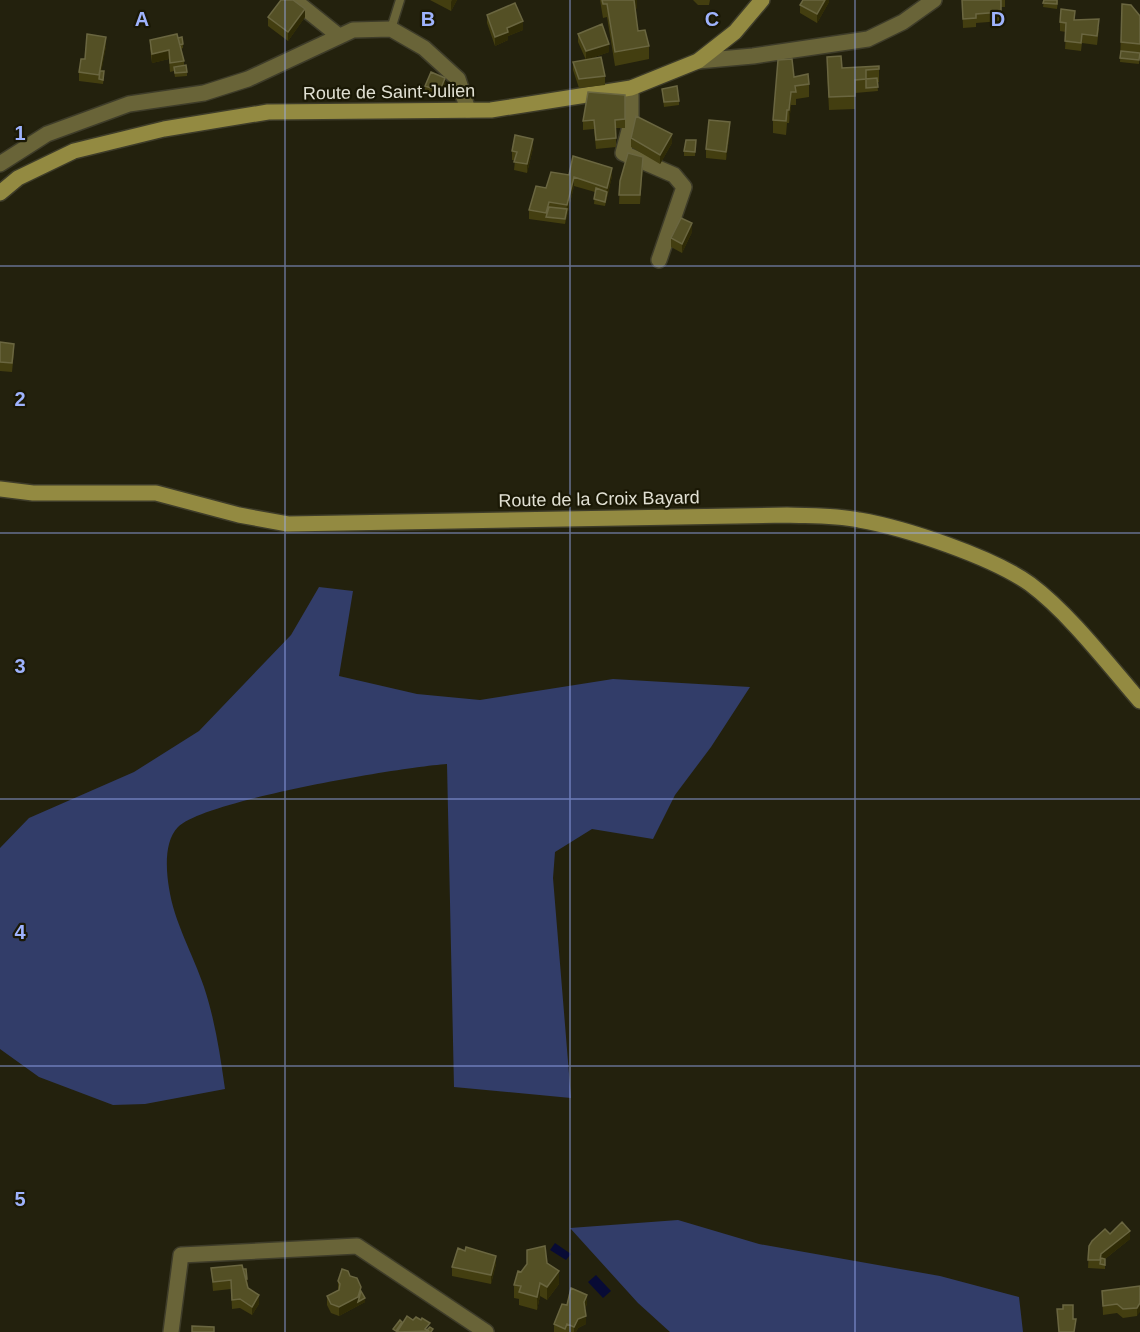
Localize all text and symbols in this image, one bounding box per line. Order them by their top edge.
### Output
text: A [135,8,149,30]
text: B [421,8,435,30]
text: C [705,8,719,30]
text: D [991,8,1005,30]
street label: Route de Saint-Julien [303,80,475,104]
text: 1 [14,122,26,144]
text: 2 [14,388,26,410]
street label: Route de la Croix Bayard [498,487,700,511]
text: 3 [14,655,26,677]
text: 4 [14,921,26,943]
text: 5 [14,1188,26,1210]

